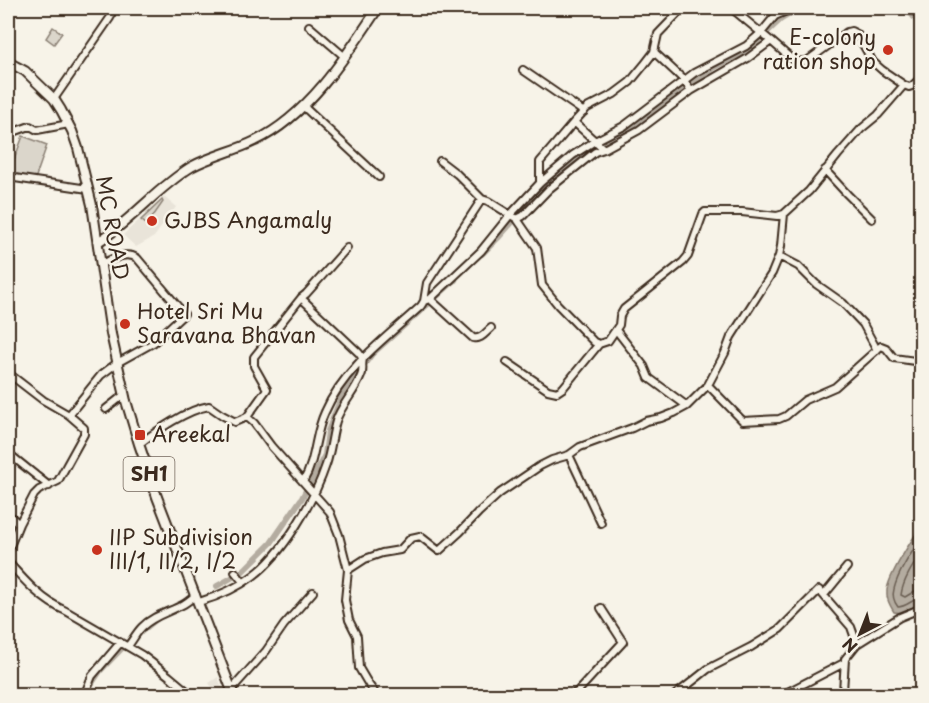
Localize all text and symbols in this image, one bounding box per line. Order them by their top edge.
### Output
place label: E-colony ration shop [763,20,876,76]
marker: E-colony ration shop [881,43,895,57]
street label: MC ROAD [89,173,139,282]
place label: GJBS Angamaly [164,203,332,235]
marker: GJBS Angamaly [145,214,159,228]
place label: Hotel Sri Mu Saravana Bhavan [137,294,316,350]
marker: Hotel Sri Mu Saravana Bhavan [118,317,132,331]
place label: Areekal [152,417,231,449]
marker: Areekal [133,428,147,442]
road number: SH1 [124,457,174,491]
place label: IIP Subdivision III/1, II/2, I/2 [109,520,253,576]
marker: IIP Subdivision III/1, II/2, I/2 [90,543,104,557]
north arrow [830,604,890,664]
text: N [837,633,862,659]

